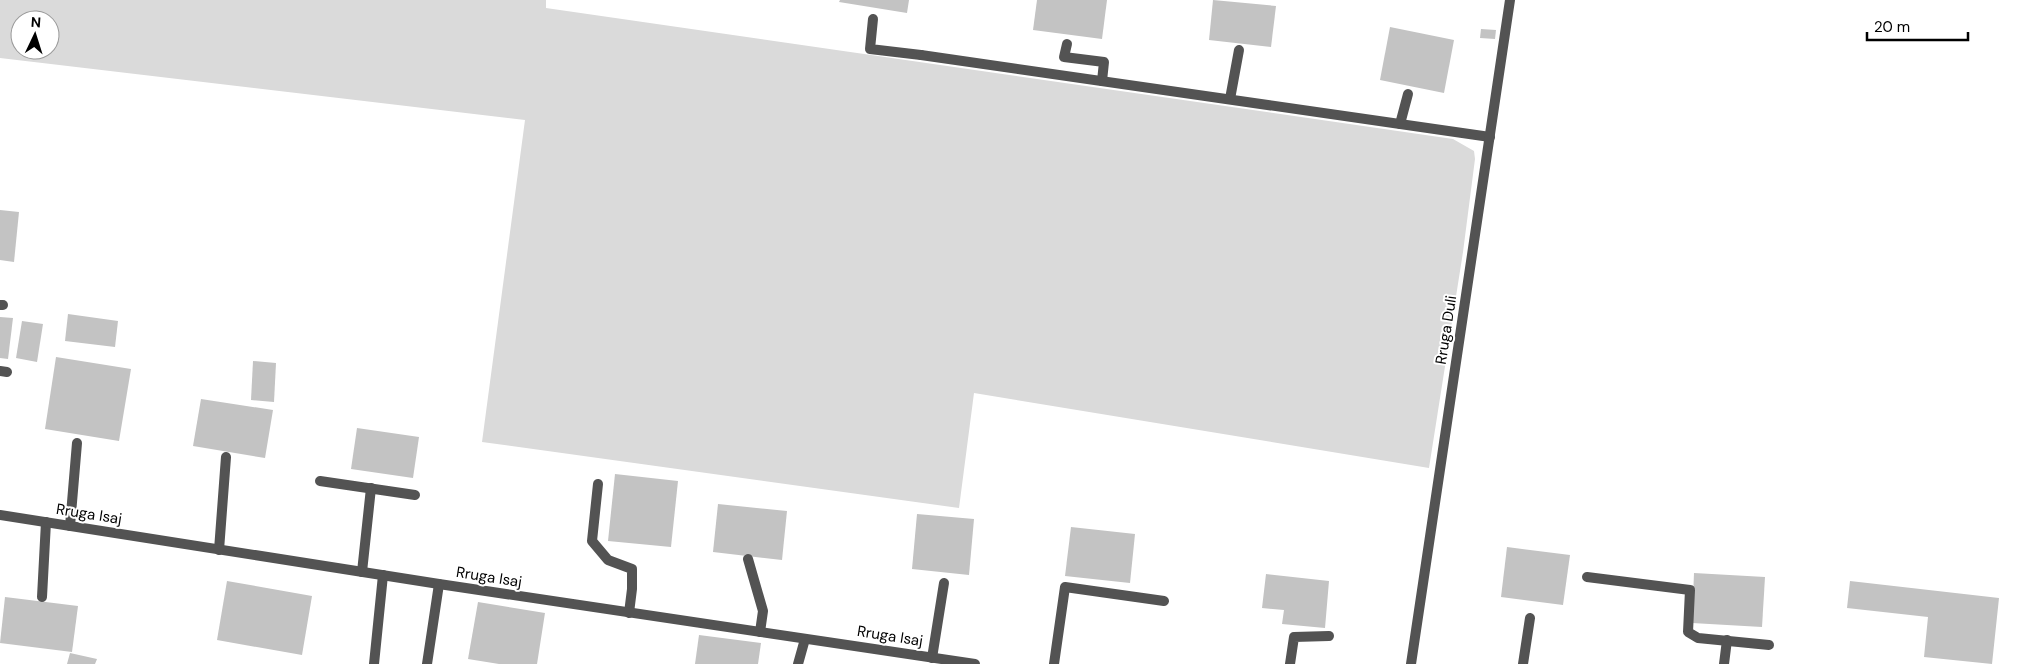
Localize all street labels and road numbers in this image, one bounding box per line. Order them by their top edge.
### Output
street label: Rruga Duli [1431,294,1461,366]
street label: Rruga Isaj [55,499,123,529]
street label: Rruga Isaj [455,562,523,592]
street label: Rruga Isaj [856,621,924,651]

